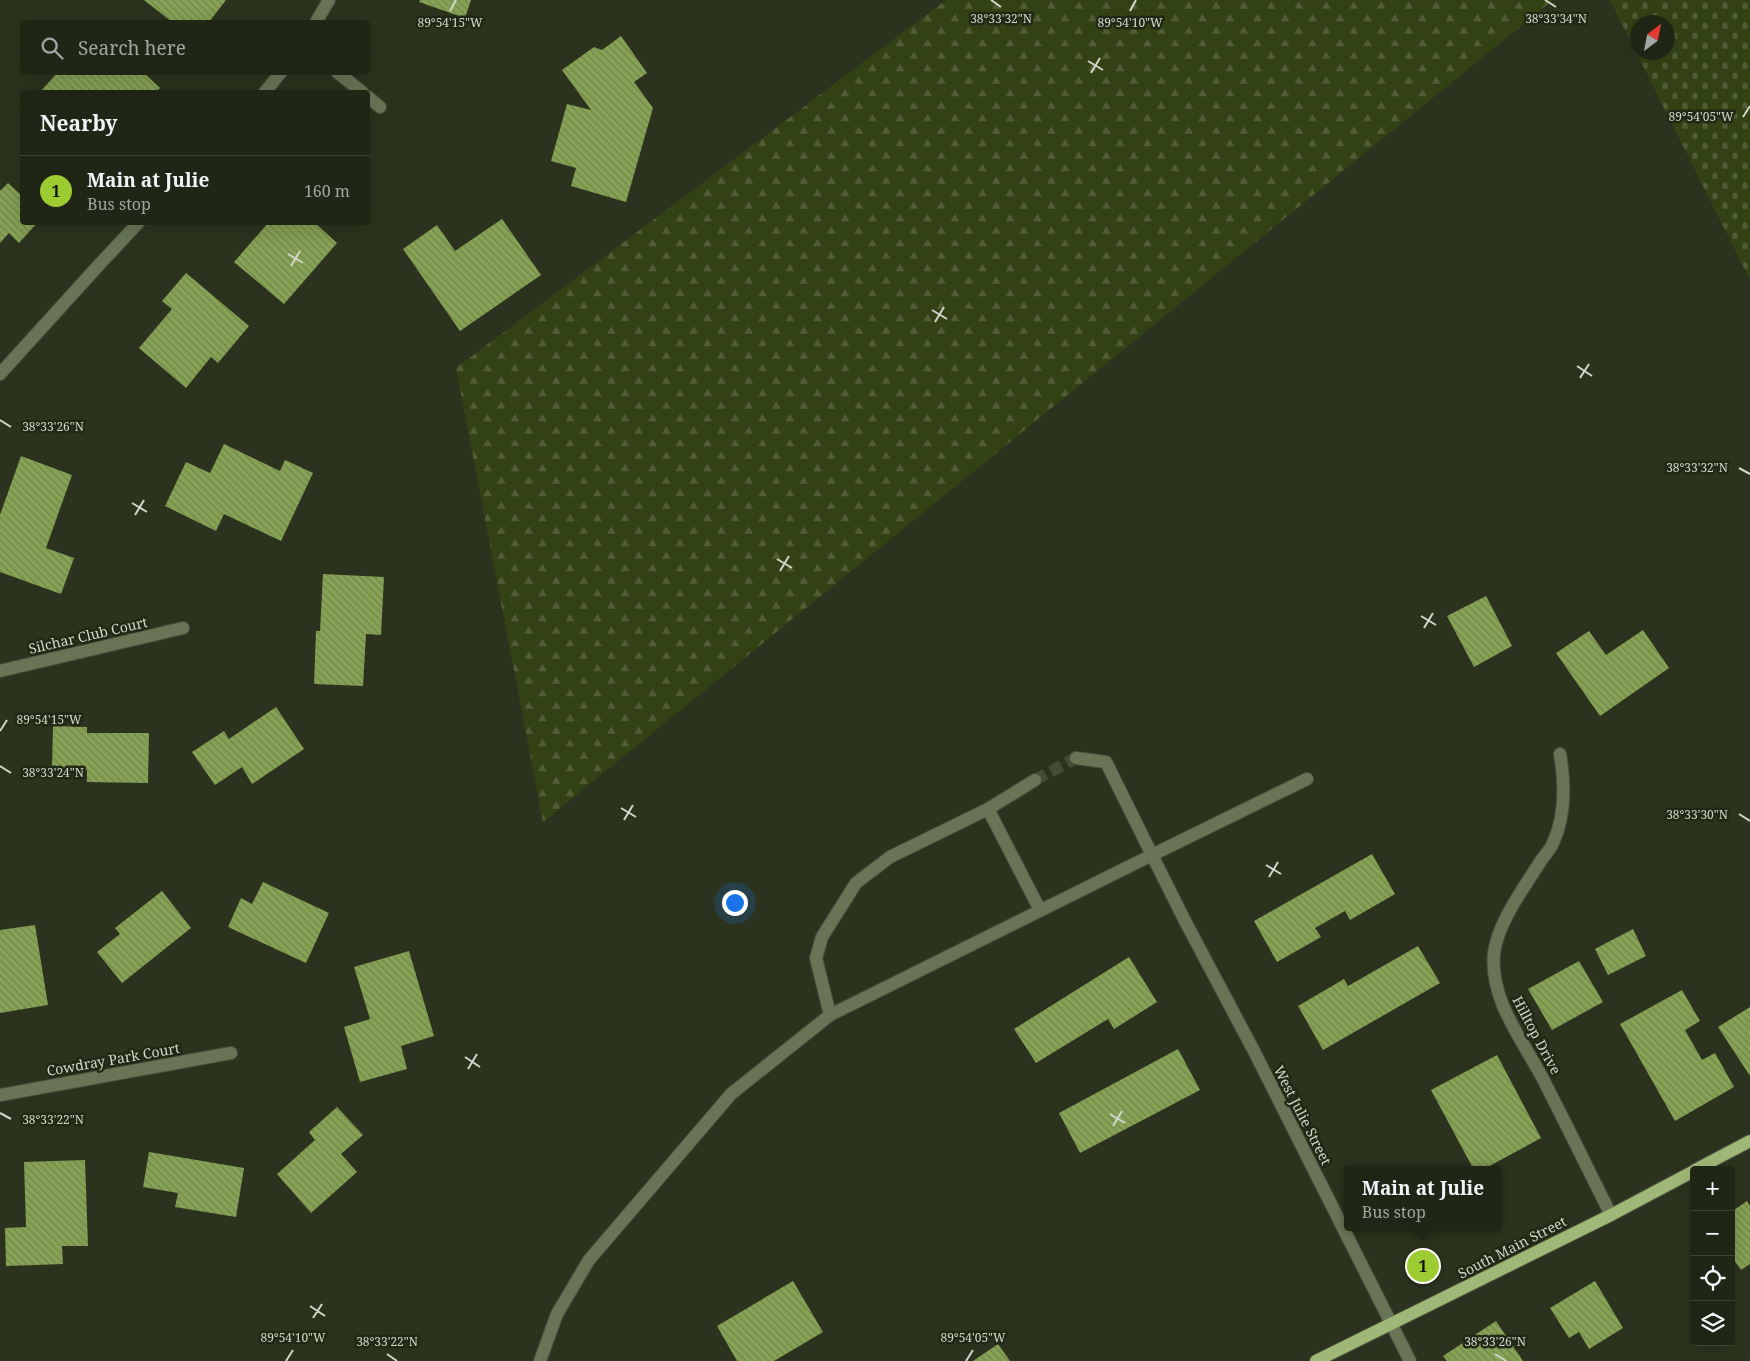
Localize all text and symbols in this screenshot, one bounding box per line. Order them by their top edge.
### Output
text: 38°33'32"N [970,10,1032,27]
text: 38°33'34"N [1525,10,1587,27]
text: 89°54'15"W [417,14,483,31]
text: 89°54'10"W [1097,14,1163,31]
north arrow [1630,15,1675,60]
search box [20,20,370,75]
icon: search [38,34,66,62]
text: Search here [78,35,186,61]
text: 89°54'05"W [1668,108,1734,125]
text: Nearby [40,109,118,137]
text: Main at Julie [87,167,209,193]
text: 1 [51,180,61,202]
text: 160 m [304,180,350,202]
text: Bus stop [87,193,151,215]
text: 38°33'26"N [22,418,84,435]
text: 38°33'32"N [1666,459,1728,476]
street label: Silchar Club Court [27,612,149,658]
text: 89°54'15"W [16,711,82,728]
text: 38°33'24"N [22,764,84,781]
text: 38°33'30"N [1666,806,1728,823]
your location [722,890,748,916]
street label: Hilltop Drive [1508,992,1566,1078]
street label: Cowdray Park Court [45,1038,181,1080]
street label: West Julie Street [1270,1062,1336,1168]
text: 38°33'22"N [22,1111,84,1128]
popup [1344,1166,1502,1231]
map controls [1690,1166,1735,1346]
button: + [1690,1166,1735,1211]
text: Main at Julie [1362,1175,1484,1201]
text: Bus stop [1362,1201,1426,1223]
street label: South Main Street [1455,1211,1569,1283]
button: − [1690,1211,1735,1256]
pin: 1 [1407,1247,1439,1285]
button: locate [1690,1256,1735,1301]
button: layers [1690,1301,1735,1346]
text: 89°54'10"W [260,1329,326,1346]
text: 89°54'05"W [940,1329,1006,1346]
text: 38°33'22"N [356,1333,418,1350]
text: 38°33'26"N [1464,1333,1526,1350]

